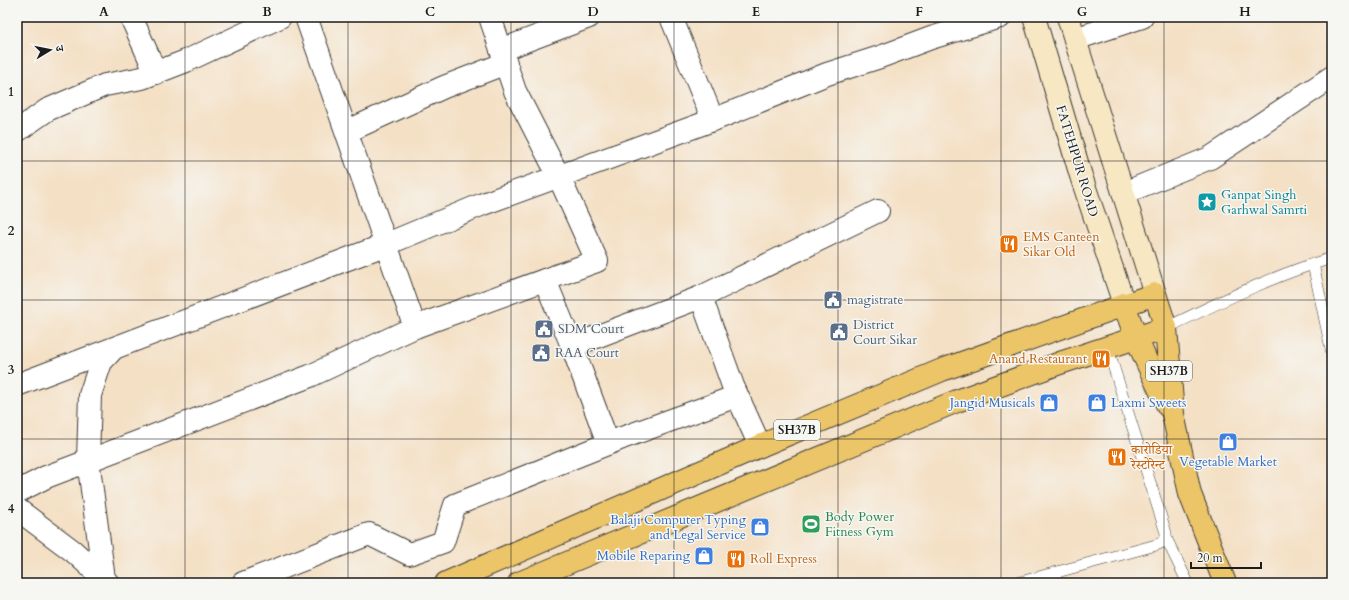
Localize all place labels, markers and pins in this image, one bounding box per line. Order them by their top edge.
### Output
place label: Ganpat Singh Garhwal Samrti [1221,186,1308,219]
place icon: Ganpat Singh Garhwal Samrti [1196,191,1218,213]
place label: EMS Canteen Sikar Old [1023,228,1100,261]
restaurant icon: EMS Canteen Sikar Old [998,233,1020,255]
public building icon: magistrate [822,289,844,311]
place label: magistrate [847,291,903,309]
place label: District Court Sikar [853,316,917,349]
public building icon: SDM Court [533,318,555,340]
place label: SDM Court [558,320,624,338]
public building icon: District Court Sikar [828,321,850,343]
public building icon: RAA Court [530,342,552,364]
place label: RAA Court [555,344,619,362]
restaurant icon: Anand Restaurant [1090,348,1112,370]
place label: Anand Restaurant [989,350,1087,368]
shop icon: Jangid Musicals [1038,392,1060,414]
shop icon: Laxmi Sweets [1086,392,1108,414]
place label: Jangid Musicals [948,394,1035,412]
place label: Laxmi Sweets [1111,394,1186,412]
shop icon: Vegetable Market [1217,431,1239,453]
place label: कारोडिया रेस्टोरेन्ट [1129,441,1173,474]
restaurant icon: कारोडिया रेस्टोरेन्ट [1106,446,1128,468]
place label: Vegetable Market [1179,453,1277,471]
place label: Body Power Fitness Gym [825,508,894,541]
place label: Balaji Computer Typing and Legal Service [610,511,747,544]
sports icon: Body Power Fitness Gym [800,513,822,535]
shop icon: Balaji Computer Typing and Legal Service [749,516,771,538]
shop icon: Mobile Reparing [693,545,715,567]
place label: Mobile Reparing [597,547,691,565]
restaurant icon: Roll Express [725,548,747,570]
place label: Roll Express [750,550,817,568]

